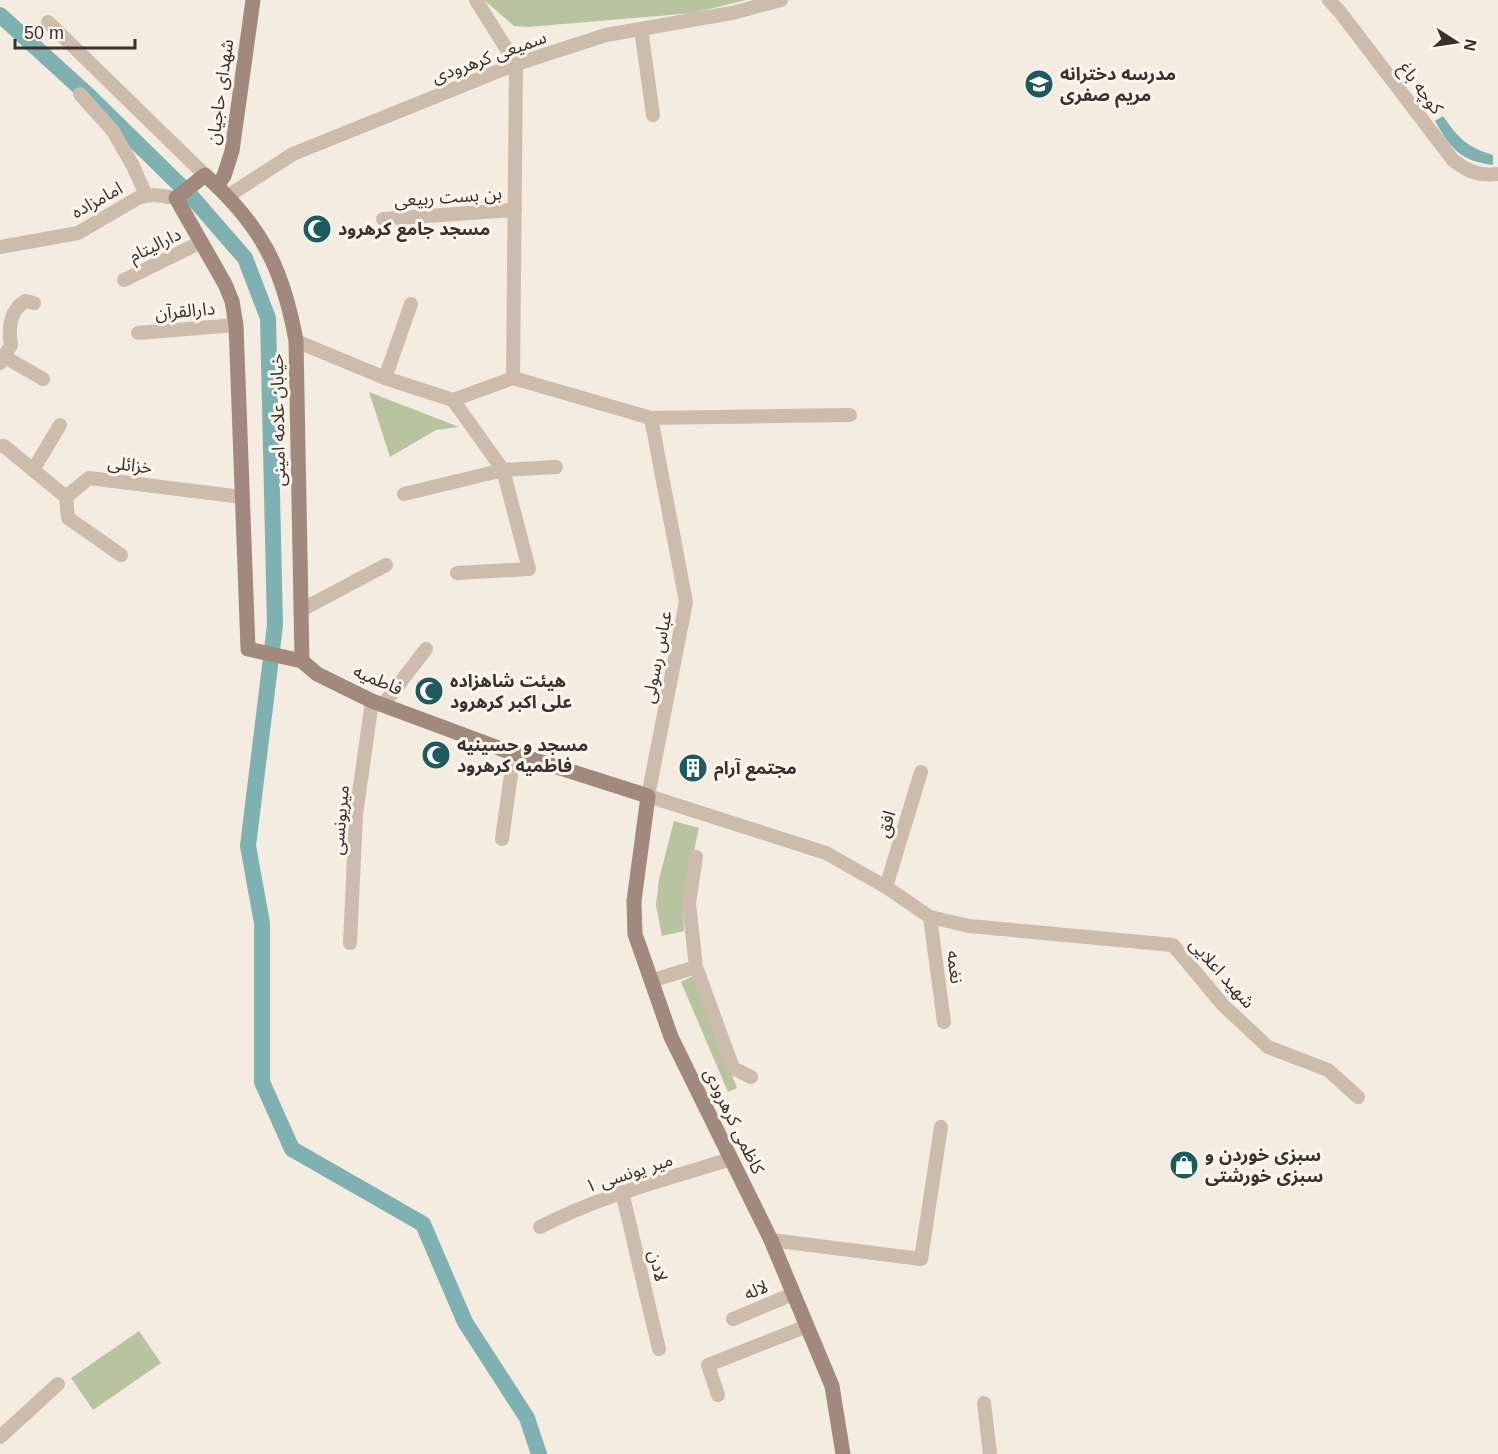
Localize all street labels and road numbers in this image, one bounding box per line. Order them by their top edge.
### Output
street label: سمیعی کرهرودی [429,27,549,88]
street label: شهدای حاجیان [203,38,238,146]
street label: کوچه باغ [1392,58,1447,121]
street label: امامزاده [68,178,127,223]
street label: بن بست ربیعی [393,183,503,212]
street label: دارالیتام [126,224,186,270]
street label: دارالقرآن [154,298,216,325]
street label: خیابان علامه امینی [267,353,290,487]
street label: خزائلی [106,452,154,479]
street label: عباس رسولی [638,609,677,705]
street label: فاطمیه [350,661,406,699]
street label: میریونسی [327,784,354,856]
street label: افق [873,808,900,840]
street label: شهید اعلایی [1185,934,1259,1013]
street label: نغمه [943,949,967,985]
street label: کاظمی کرهرودی [699,1065,768,1178]
street label: میر یونسی ۱ [583,1149,676,1198]
street label: لادن [644,1248,671,1284]
street label: لاله [741,1276,771,1304]

